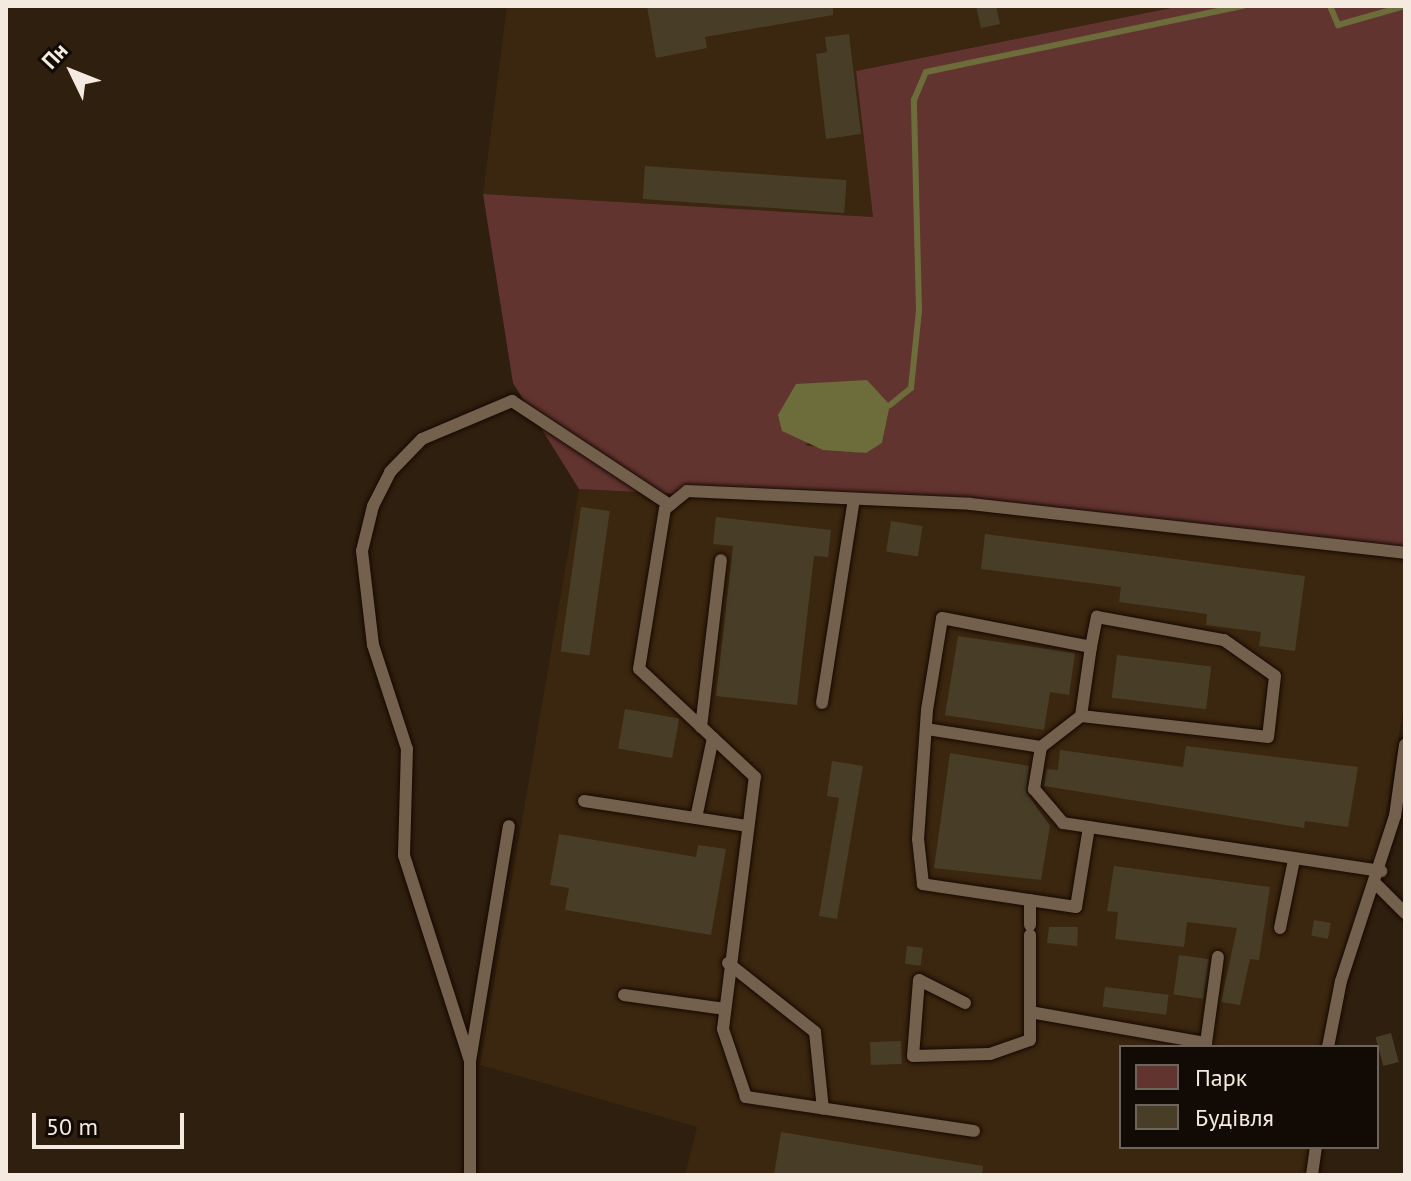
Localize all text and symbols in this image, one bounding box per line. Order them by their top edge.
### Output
north arrow [32,32,112,112]
text: Пн [35,37,74,75]
legend [1119,1045,1379,1149]
text: Парк [1195,1062,1247,1093]
scale bar [36,1097,188,1147]
text: Будівля [1195,1102,1274,1133]
text: 50 m [46,1111,98,1142]

